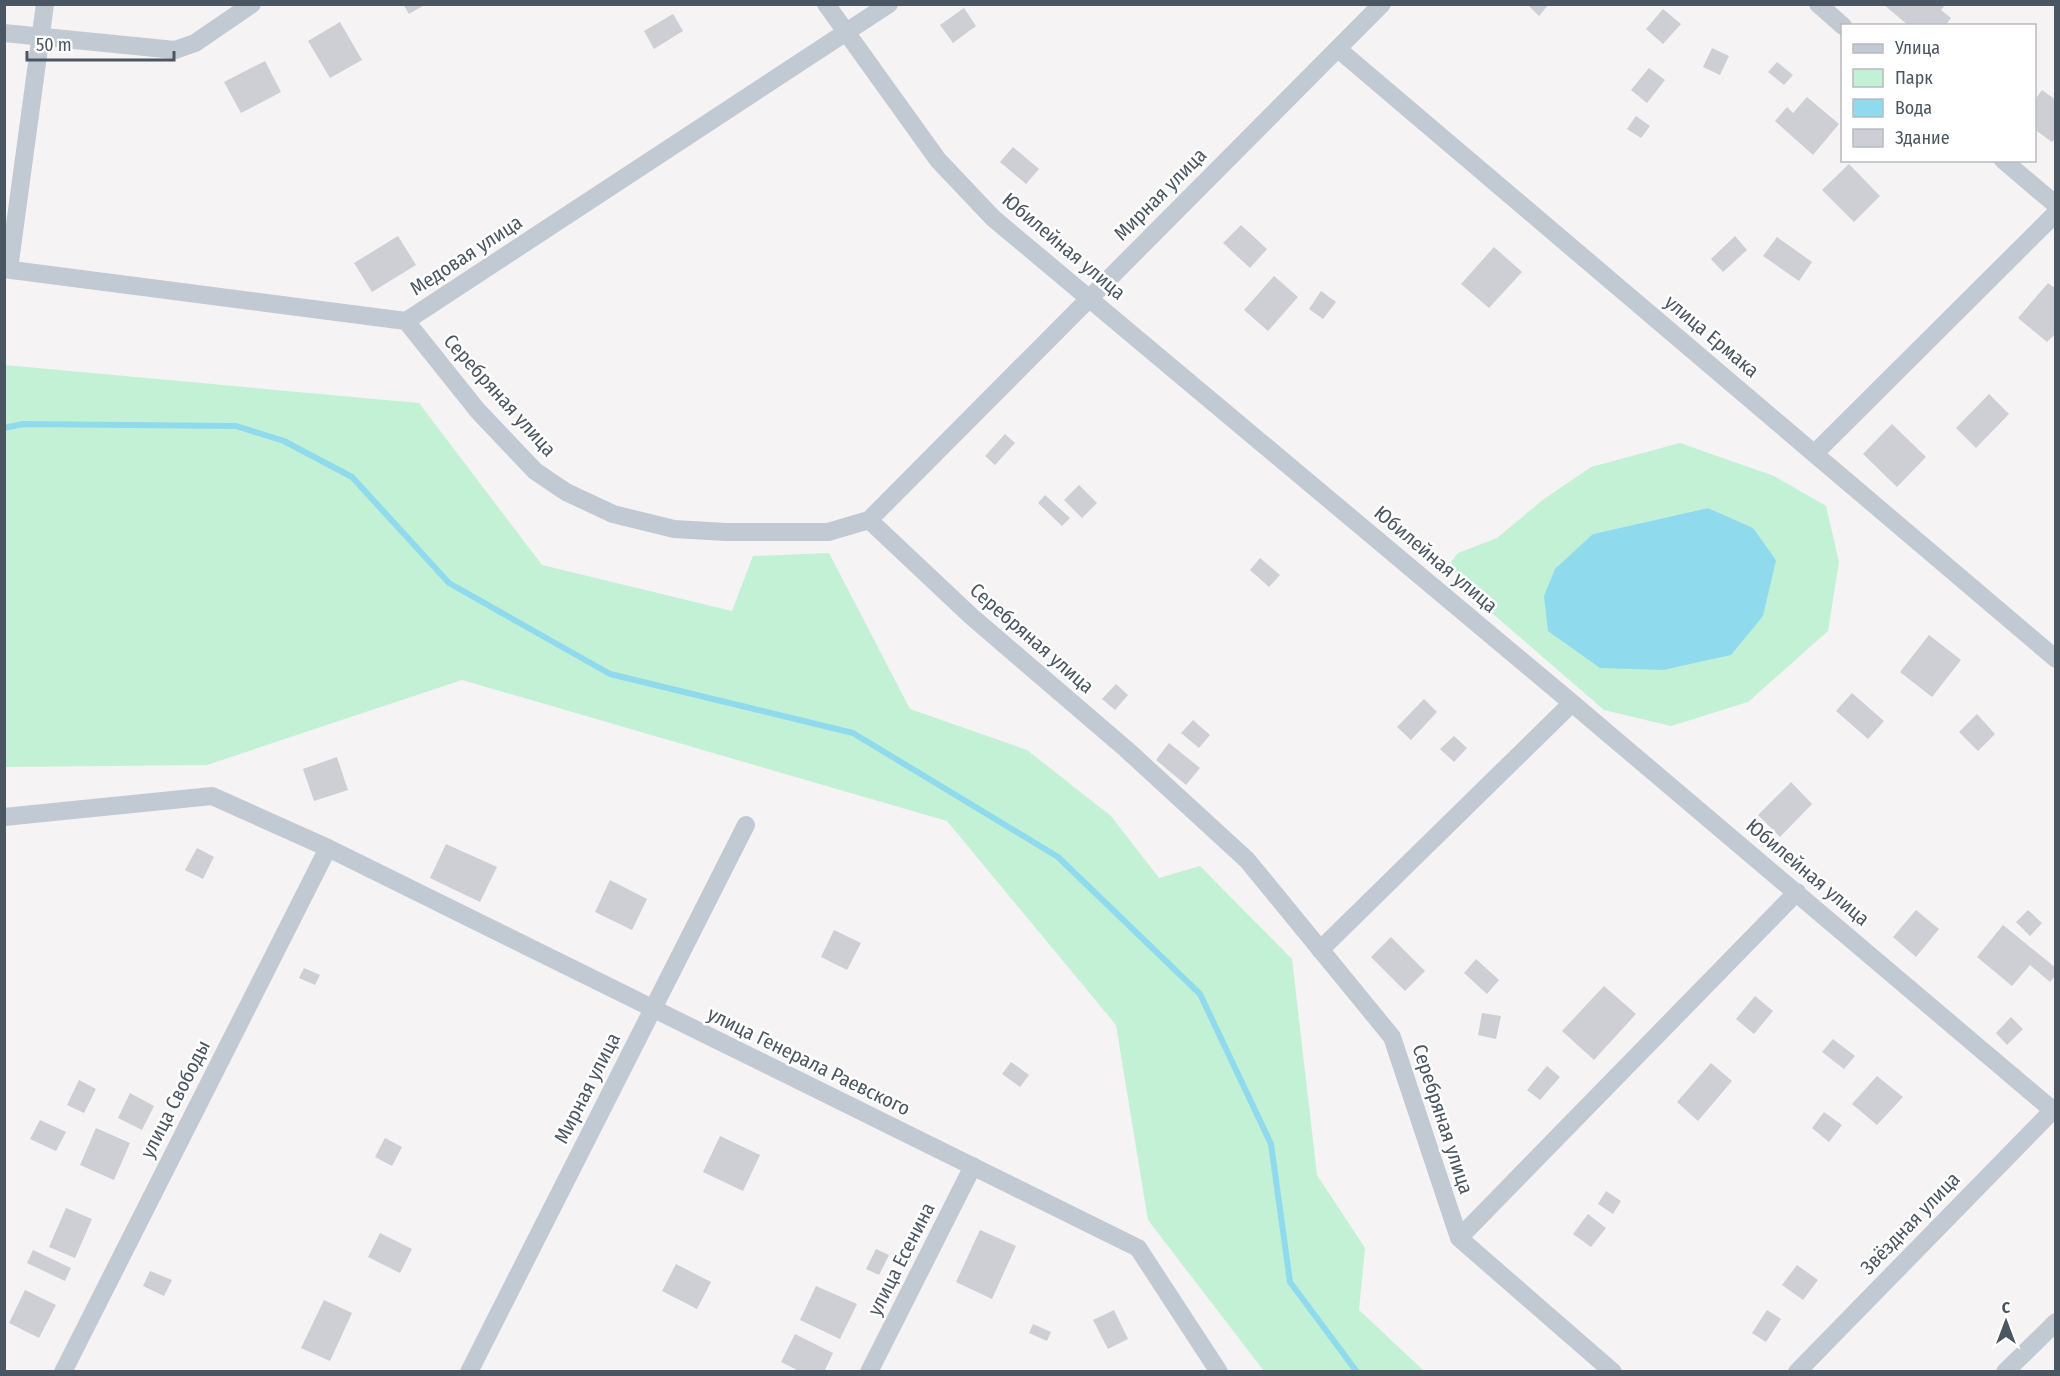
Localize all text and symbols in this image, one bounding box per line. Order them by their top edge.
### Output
scale bar [27,24,174,62]
legend [1841,24,2036,162]
text: 50 m [36,34,72,56]
text: Улица [1894,37,1940,59]
text: Парк [1895,67,1933,89]
text: Вода [1895,97,1932,119]
text: Здание [1895,127,1950,149]
street label: Мирная улица [1109,143,1211,245]
street label: Юбилейная улица [997,187,1131,305]
street label: Медовая улица [405,210,527,300]
street label: улица Ермака [1660,290,1764,382]
street label: Серебряная улица [439,329,561,461]
street label: Юбилейная улица [1369,500,1503,618]
street label: Серебряная улица [965,578,1099,698]
street label: Юбилейная улица [1741,813,1875,931]
street label: улица Генерала Раевского [704,1001,914,1121]
street label: Мирная улица [549,1029,625,1147]
street label: улица Свободы [135,1036,215,1162]
street label: Серебряная улица [1407,1041,1479,1197]
street label: Звёздная улица [1855,1167,1965,1279]
street label: улица Есенина [862,1198,940,1320]
north arrow [1976,1292,2036,1352]
text: С [2002,1298,2011,1317]

